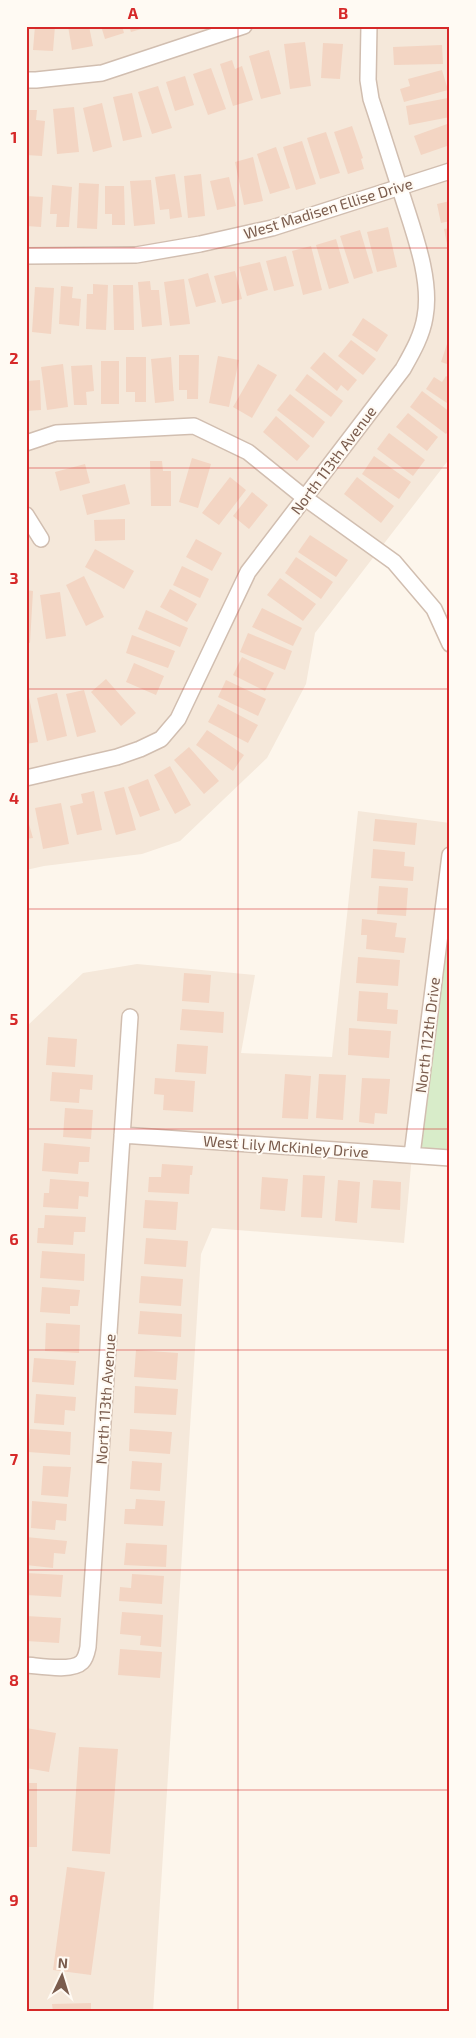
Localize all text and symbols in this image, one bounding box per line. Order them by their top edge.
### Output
text: A [128,3,139,22]
text: B [338,3,348,22]
text: 1 [11,127,17,146]
street label: West Madisen Ellise Drive [241,174,415,242]
text: 2 [9,348,19,367]
street label: North 113th Avenue [286,402,380,518]
text: 3 [9,568,19,587]
text: 4 [9,788,19,807]
street label: North 112th Drive [411,976,443,1094]
text: 5 [10,1009,19,1028]
street label: West Lily McKinley Drive [203,1131,369,1161]
text: 6 [9,1229,19,1248]
street label: North 113th Avenue [91,1333,119,1465]
text: 7 [10,1449,19,1468]
text: 8 [9,1670,19,1689]
text: 9 [9,1890,19,1909]
north arrow [38,1950,88,2000]
text: N [57,1954,69,1971]

